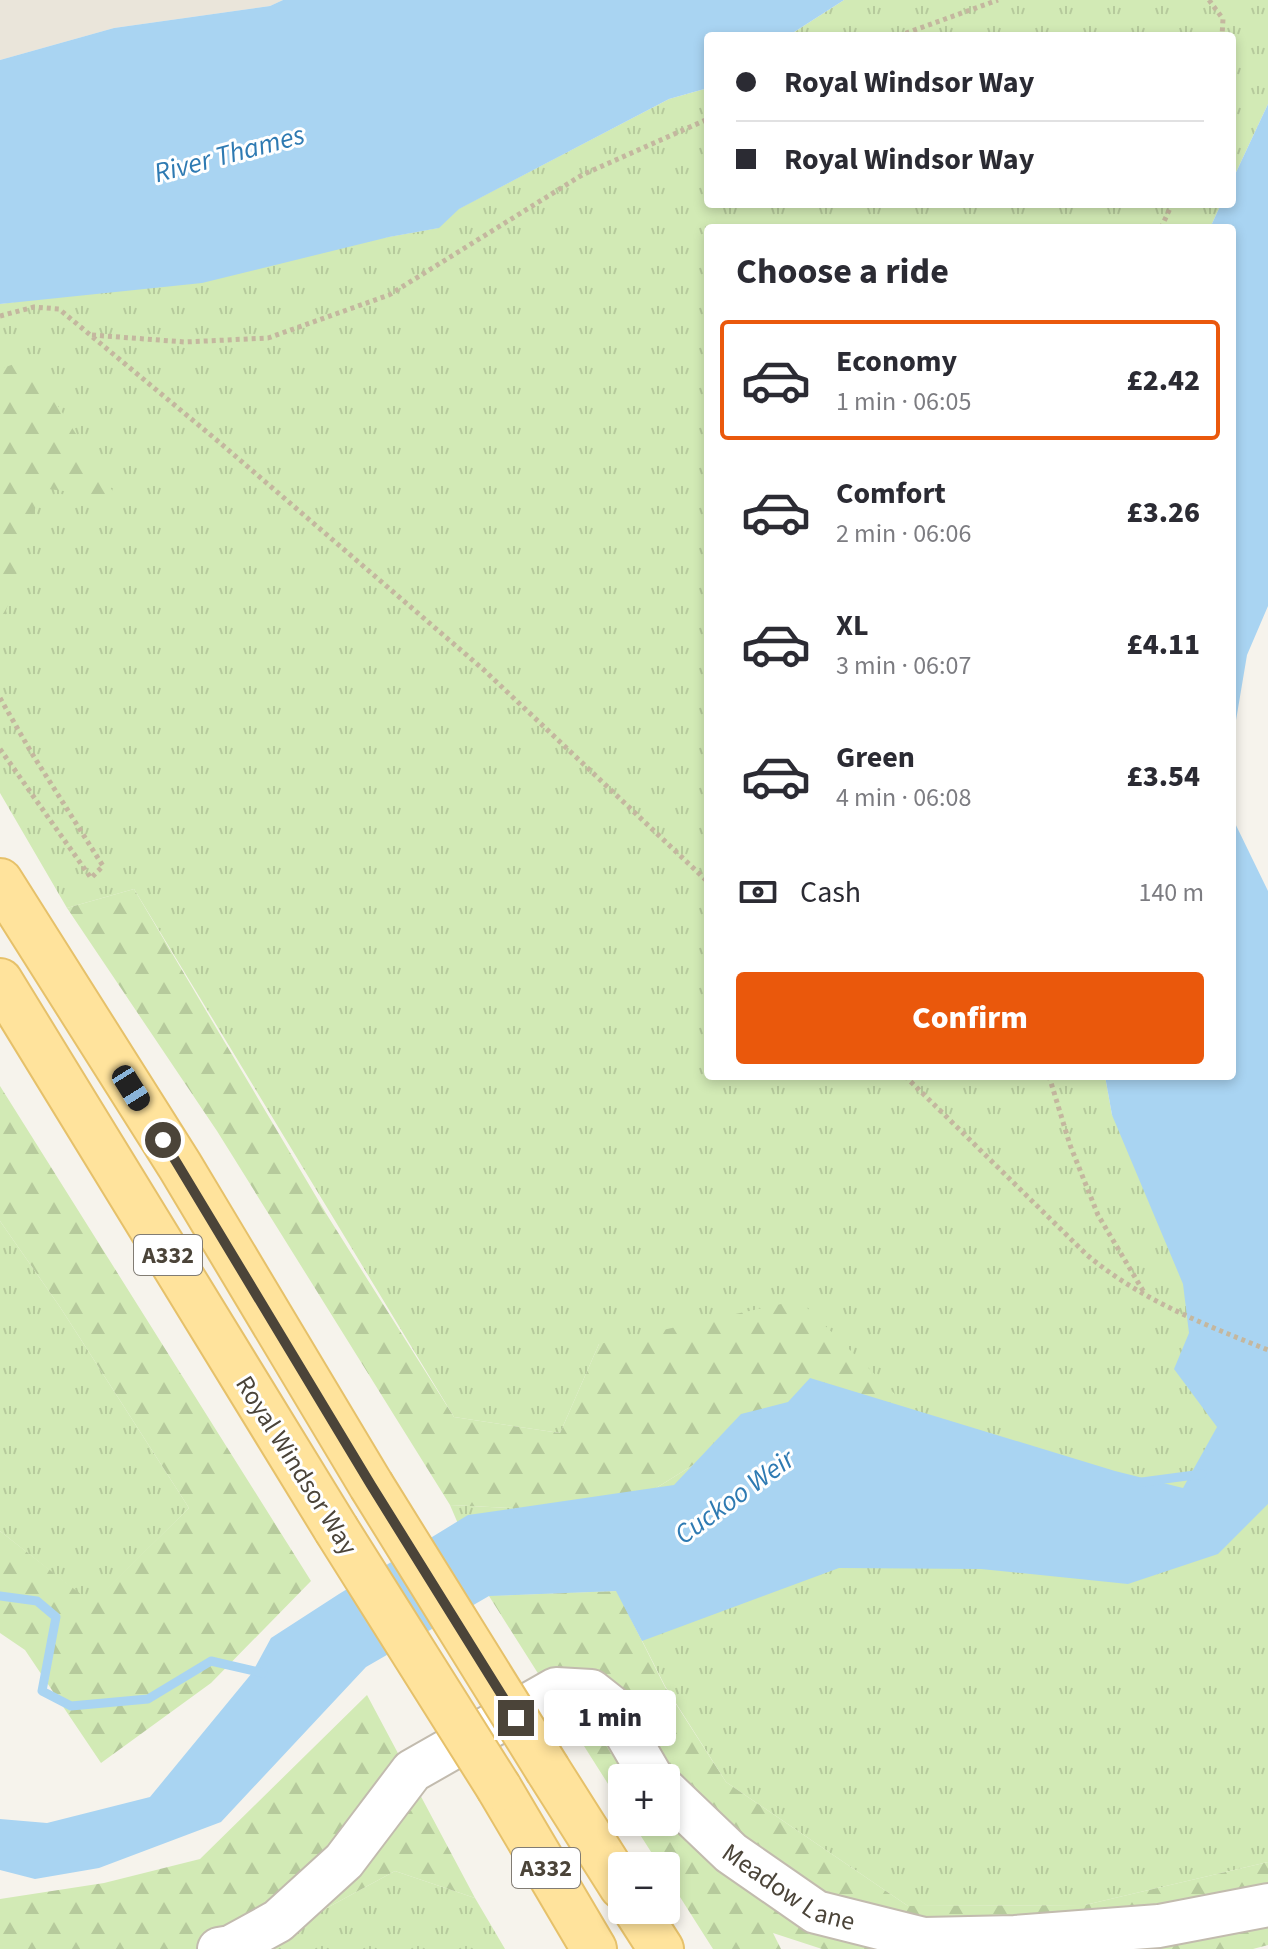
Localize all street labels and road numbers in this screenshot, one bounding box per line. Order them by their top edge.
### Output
road number: A332 [134,1235,202,1275]
street label: Royal Windsor Way [227,1369,367,1562]
street label: Meadow Lane [715,1834,859,1940]
road number: A332 [512,1848,580,1888]

